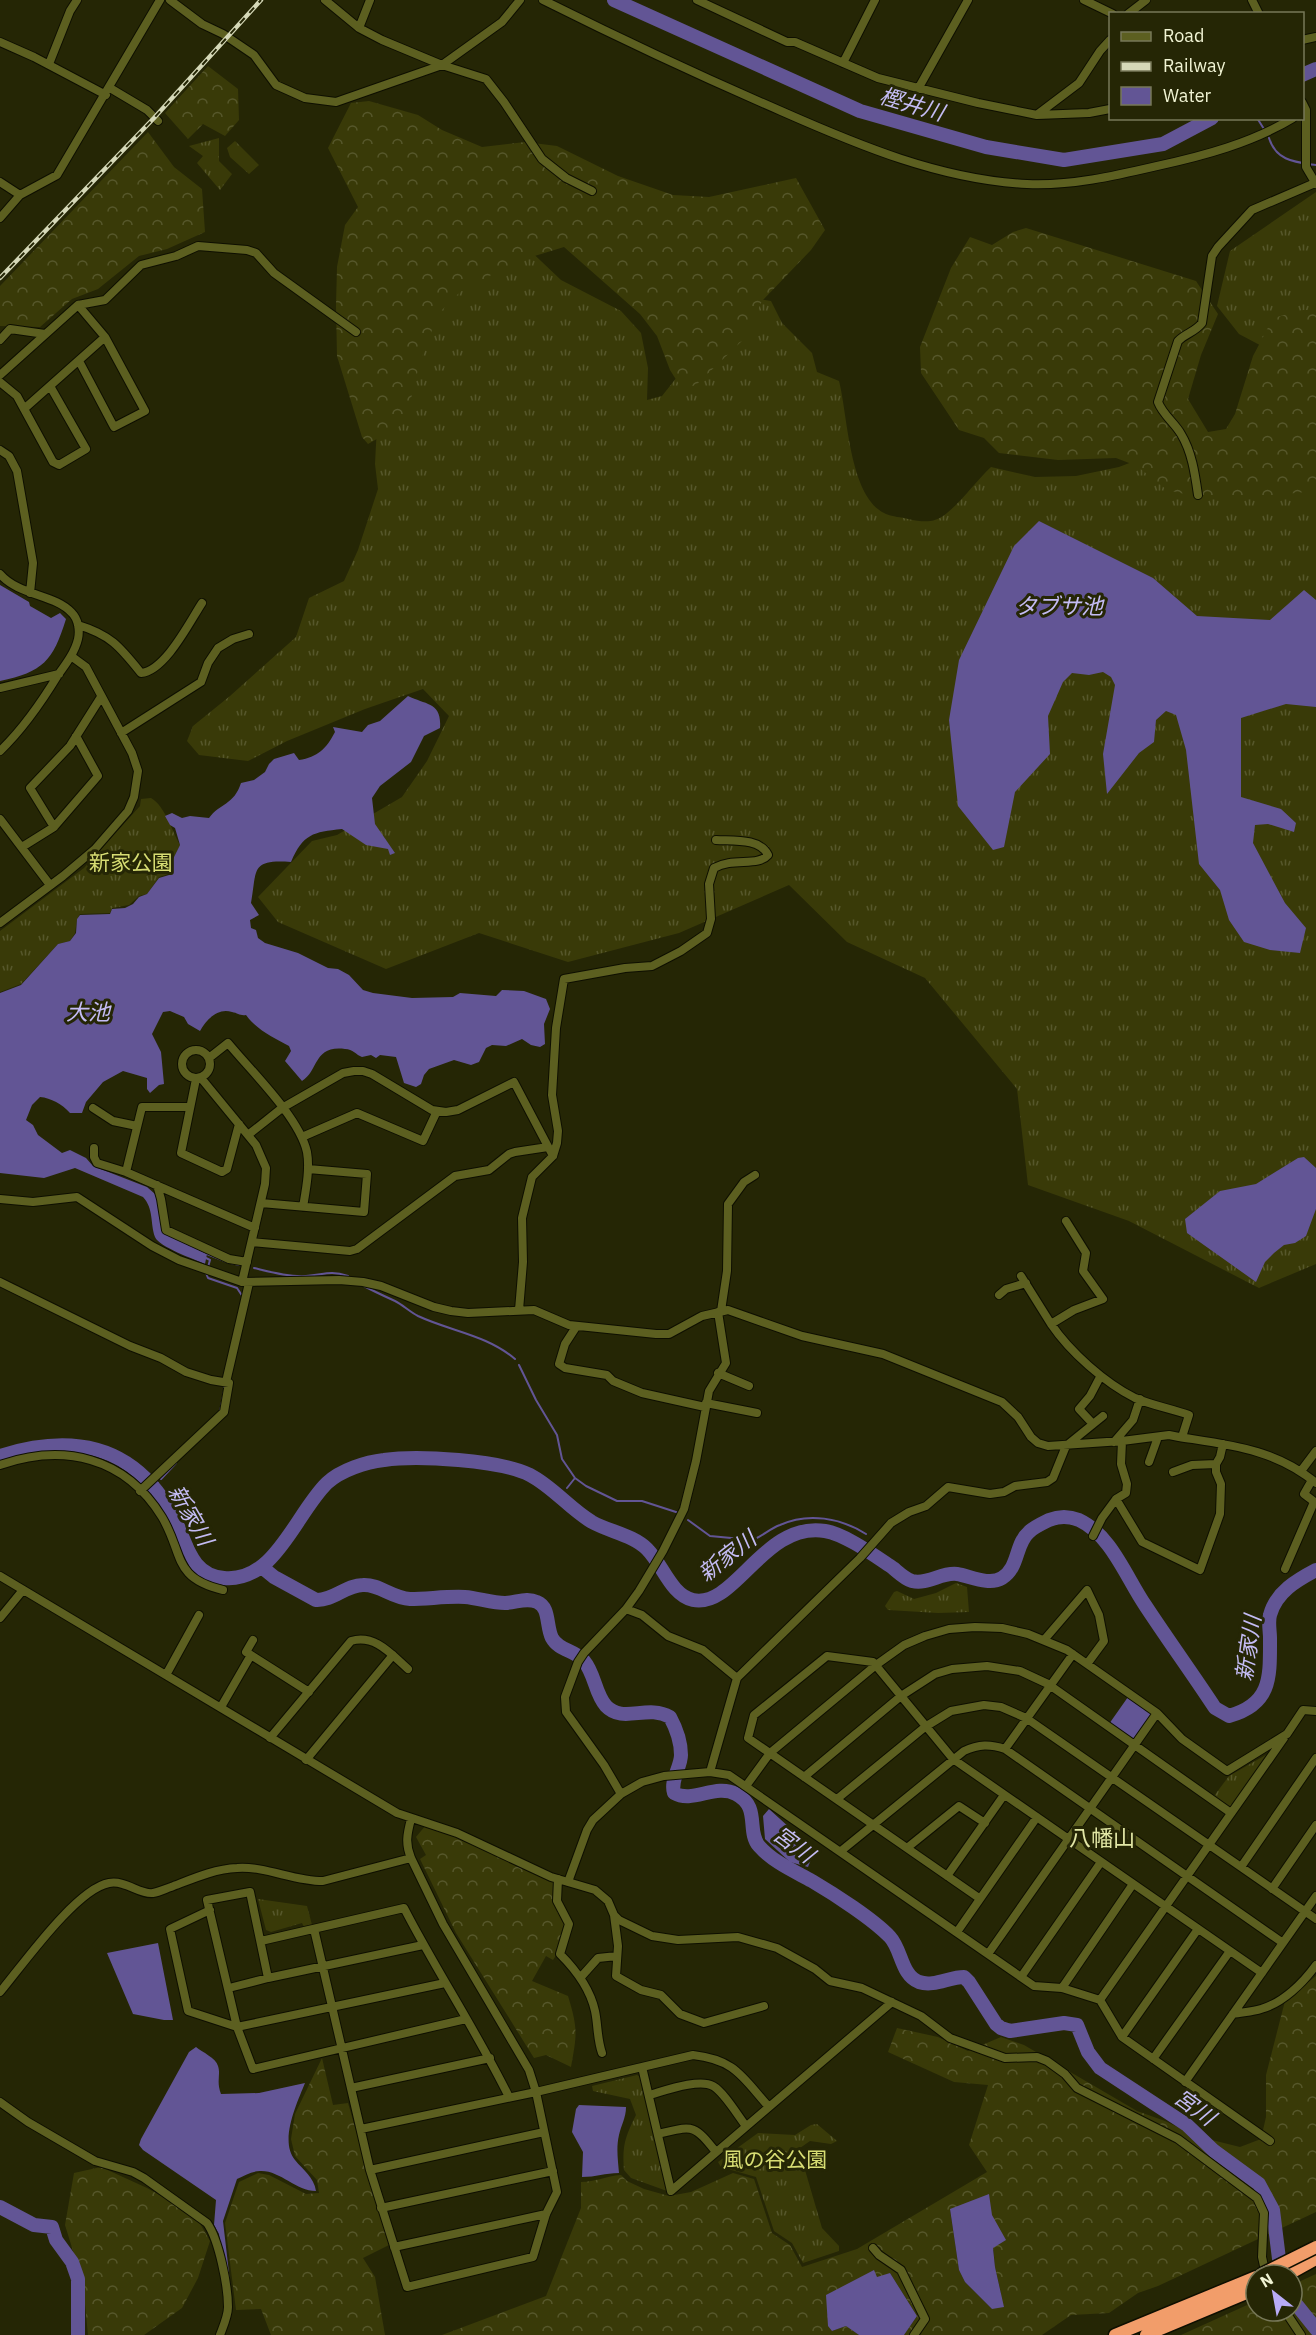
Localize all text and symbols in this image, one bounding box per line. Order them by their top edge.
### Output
legend [1109,12,1304,120]
text: Road [1163,24,1204,47]
text: Railway [1163,54,1225,77]
water label: 樫井川 [876,80,950,127]
text: Water [1163,84,1212,107]
water label: タブサ池 [1015,591,1105,620]
park label: 新家公園 [89,848,173,876]
water label: 大池 [66,997,112,1026]
water label: 新家川 [162,1479,221,1552]
water label: 新家川 [692,1523,763,1587]
water label: 新家川 [1229,1611,1267,1683]
water label: 宮川 [768,1819,822,1870]
district label: 八幡山 [1069,1823,1135,1852]
water label: 宮川 [1169,2082,1223,2132]
park label: 風の谷公園 [723,2145,828,2173]
north arrow [1244,2263,1304,2323]
text: N [1256,2269,1276,2292]

